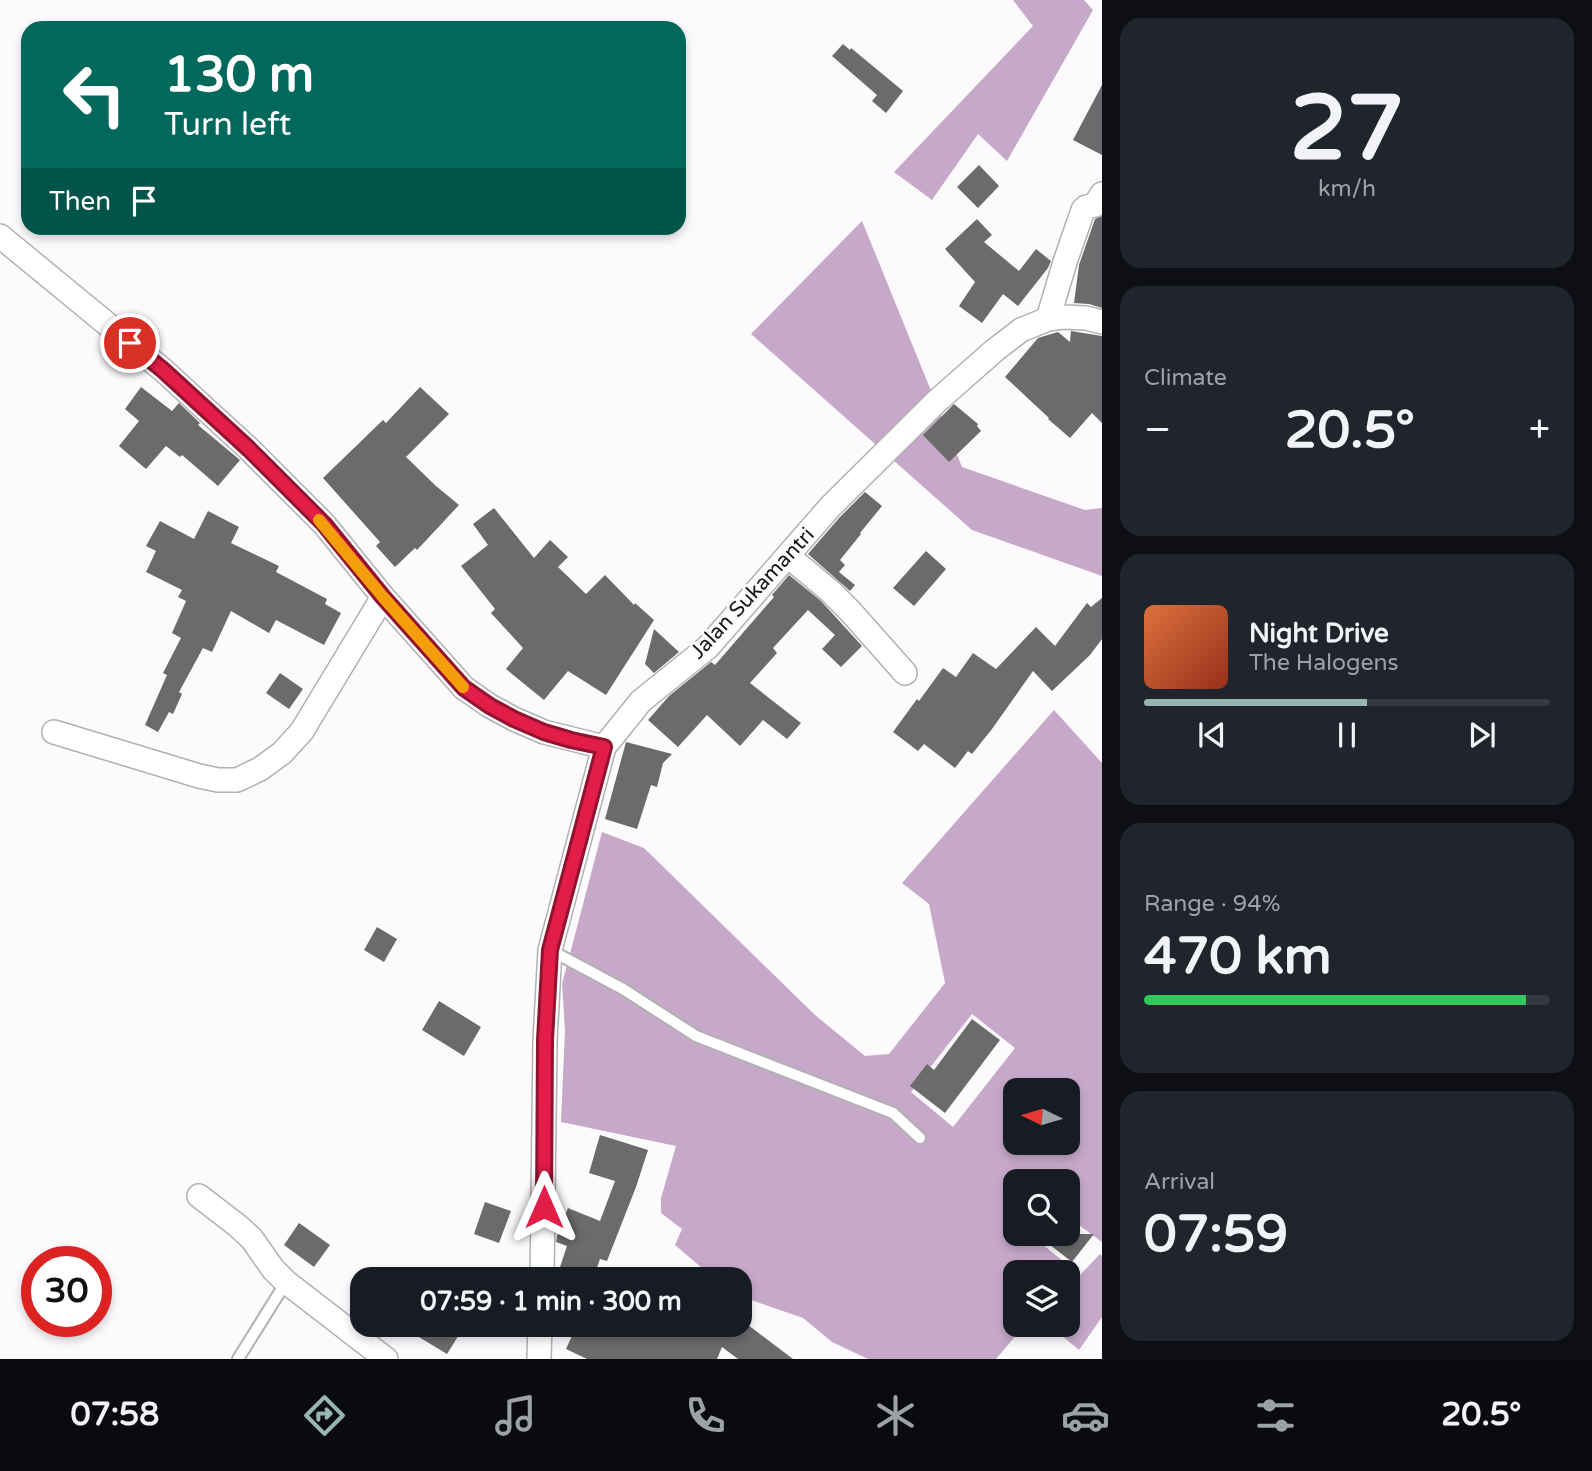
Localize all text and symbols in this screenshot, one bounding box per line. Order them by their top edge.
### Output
text: 130 m [164,46,314,105]
icon: left [49,49,140,140]
text: 27 [1290,74,1404,184]
text: Turn left [164,106,291,144]
text: km/h [1318,175,1376,203]
icon: arrive [125,182,163,220]
text: Then [49,186,111,217]
pin [100,313,160,373]
icon: arrive [111,324,149,362]
text: Climate [1144,364,1227,392]
text: 20.5° [1285,399,1415,462]
text: − [1144,407,1171,453]
text: + [1529,407,1550,453]
street label: Jalan Sukamantri [685,523,820,664]
text: Night Drive [1249,618,1389,649]
text: The Halogens [1249,649,1398,677]
icon: previous [1193,716,1231,754]
icon: pause [1328,716,1366,754]
icon: next [1463,716,1501,754]
text: Range · 94% [1144,890,1280,918]
text: 470 km [1144,925,1332,988]
north arrow [1003,1078,1080,1155]
map controls [1003,1078,1080,1337]
text: Arrival [1144,1168,1215,1196]
button: search [1003,1169,1080,1246]
position arrow [507,1170,581,1244]
text: 07:59 [1144,1203,1288,1266]
speed limit sign: 30 [21,1246,112,1337]
button: layers [1003,1260,1080,1337]
text: 07:59 · 1 min · 300 m [420,1286,682,1317]
icon: directions [300,1391,349,1440]
icon: music [491,1391,540,1440]
icon: phone [681,1391,730,1440]
icon: climate [871,1391,920,1440]
icon: car [1061,1391,1110,1440]
icon: filters [1251,1391,1300,1440]
text: 07:58 [71,1396,159,1434]
text: 20.5° [1441,1396,1521,1434]

